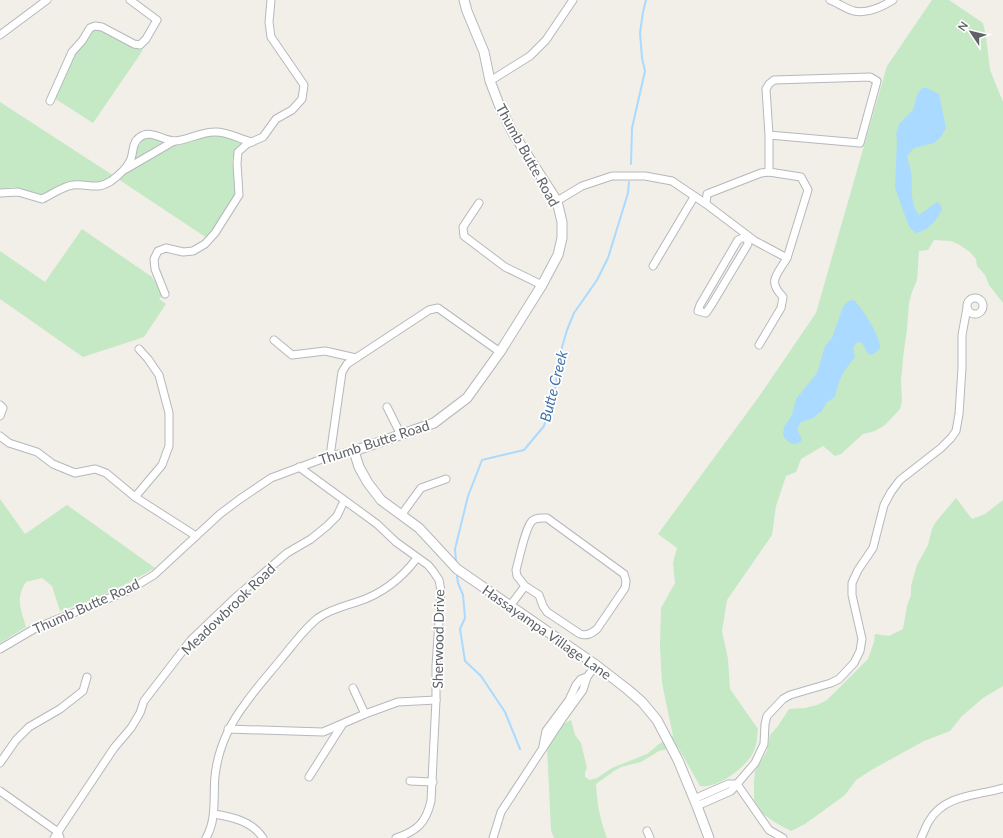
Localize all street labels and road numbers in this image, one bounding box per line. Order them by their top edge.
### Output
street label: Thumb Butte Road [493,101,563,209]
street label: Thumb Butte Road [317,416,431,468]
street label: Meadowbrook Road [177,560,279,658]
street label: Thumb Butte Road [30,575,142,637]
street label: Hassayampa Village Lane [479,581,615,683]
street label: Sherwood Drive [429,589,447,689]

